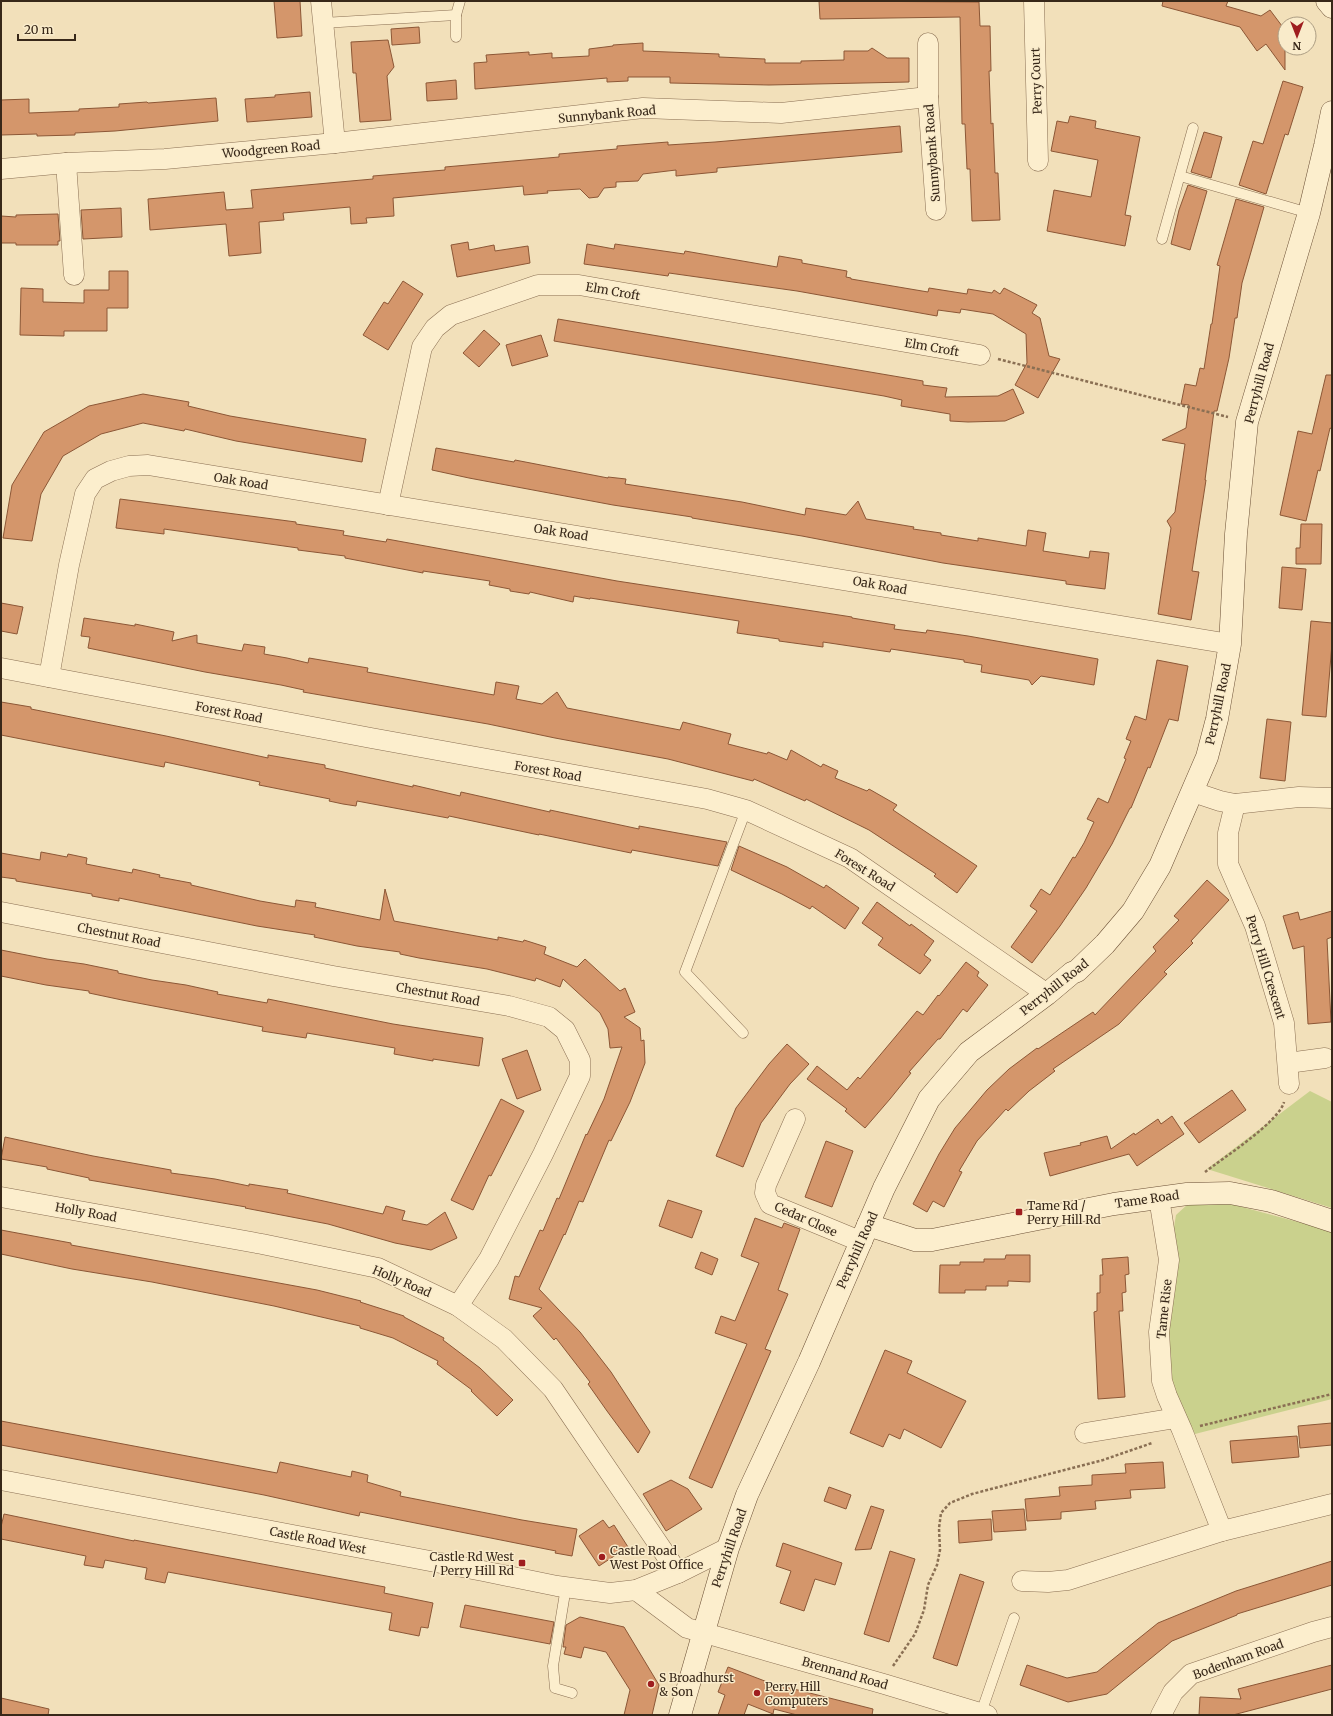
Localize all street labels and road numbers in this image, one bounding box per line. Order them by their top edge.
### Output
street label: Perry Court [1027,47,1045,115]
street label: Sunnybank Road [557,102,657,126]
street label: Sunnybank Road [921,103,943,203]
street label: Woodgreen Road [220,137,321,161]
street label: Elm Croft [584,279,642,303]
street label: Elm Croft [903,335,961,359]
street label: Perryhill Road [1241,341,1277,425]
street label: Oak Road [213,469,269,493]
street label: Oak Road [533,520,589,544]
street label: Oak Road [852,573,908,597]
street label: Perryhill Road [1202,662,1234,746]
street label: Forest Road [194,698,264,726]
street label: Forest Road [513,758,583,784]
street label: Forest Road [832,846,898,894]
street label: Perry Hill Crescent [1243,913,1289,1021]
street label: Chestnut Road [76,920,162,950]
street label: Perryhill Road [1017,956,1091,1018]
street label: Chestnut Road [395,979,481,1009]
street label: Tame Road [1114,1187,1180,1211]
street label: Holly Road [54,1199,118,1225]
street label: Cedar Close [772,1199,840,1239]
street label: Perryhill Road [833,1209,881,1291]
street label: Holly Road [370,1262,434,1300]
street label: Tame Rise [1153,1278,1175,1340]
street label: Perryhill Road [708,1506,750,1590]
street label: Castle Road West [268,1523,368,1557]
street label: Bodenham Road [1191,1636,1285,1682]
street label: Brennand Road [800,1654,890,1692]

